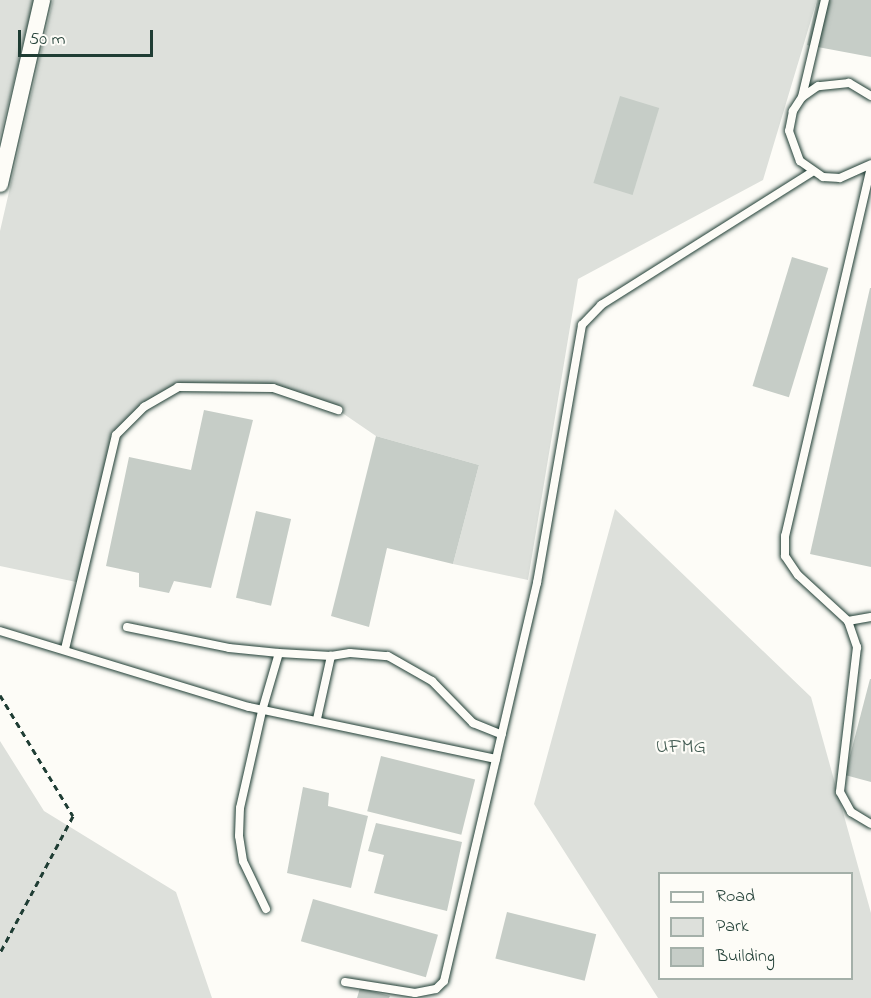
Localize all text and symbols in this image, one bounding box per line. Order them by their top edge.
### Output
scale bar [21,18,156,56]
text: 50 m [29,27,66,53]
park label: UFMG [656,735,706,759]
legend [658,872,853,980]
text: Road [716,884,755,910]
text: Park [716,914,749,940]
text: Building [716,944,775,970]

